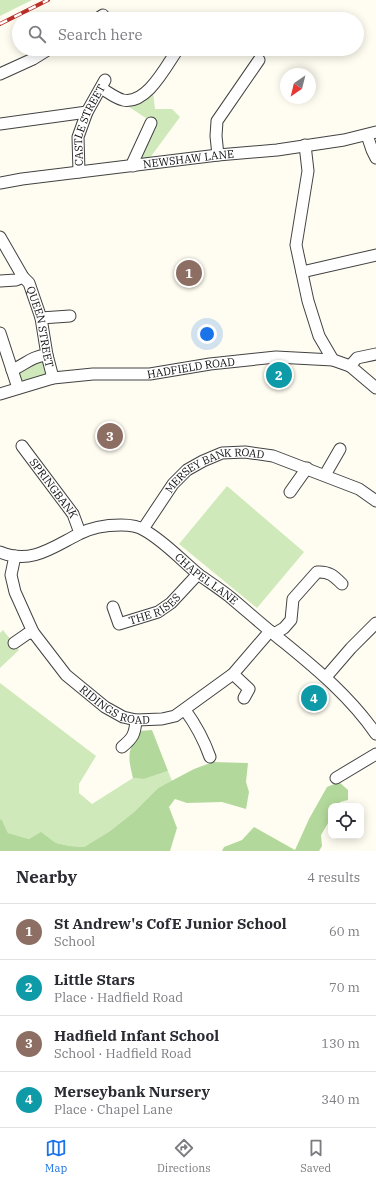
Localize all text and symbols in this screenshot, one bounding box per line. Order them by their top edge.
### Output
search box [12,12,364,56]
icon: search [26,23,48,45]
text: Search here [58,25,143,44]
north arrow [280,68,316,104]
street label: CASTLE STREET [71,82,108,166]
street label: NEWSHAW LANE [142,147,234,171]
pin: 1 [176,258,202,288]
street label: QUEEN STREET [24,284,57,369]
your location [197,324,217,344]
street label: HADFIELD ROAD [146,354,236,381]
pin: 2 [266,360,292,390]
pin: 3 [97,421,123,451]
street label: MERSEY BANK ROAD [162,445,266,496]
street label: SPRINGBANK [27,455,81,520]
street label: CHAPEL LANE [172,550,241,608]
street label: THE RISES [127,590,183,628]
street label: RIDINGS ROAD [77,682,150,727]
pin: 4 [301,683,327,713]
map controls [328,803,364,839]
button: locate [328,803,364,839]
text: Nearby [16,866,77,888]
text: 4 results [307,869,360,886]
text: St Andrew's CofE Junior School [54,914,287,933]
text: 1 [25,923,33,940]
text: 60 m [329,923,360,940]
text: School [54,933,95,950]
text: Little Stars [54,970,135,989]
text: 2 [25,979,33,996]
text: 70 m [329,979,360,996]
text: Place · Hadfield Road [54,989,183,1006]
text: Hadfield Infant School [54,1026,219,1045]
text: 3 [25,1035,33,1052]
text: 130 m [321,1035,360,1052]
text: School · Hadfield Road [54,1045,192,1062]
text: Merseybank Nursery [54,1082,210,1101]
text: 4 [25,1091,33,1108]
text: 340 m [321,1091,360,1108]
text: Place · Chapel Lane [54,1101,173,1118]
tab: Map [45,1137,67,1175]
tab: Directions [157,1137,211,1175]
tab: Saved [300,1137,331,1175]

